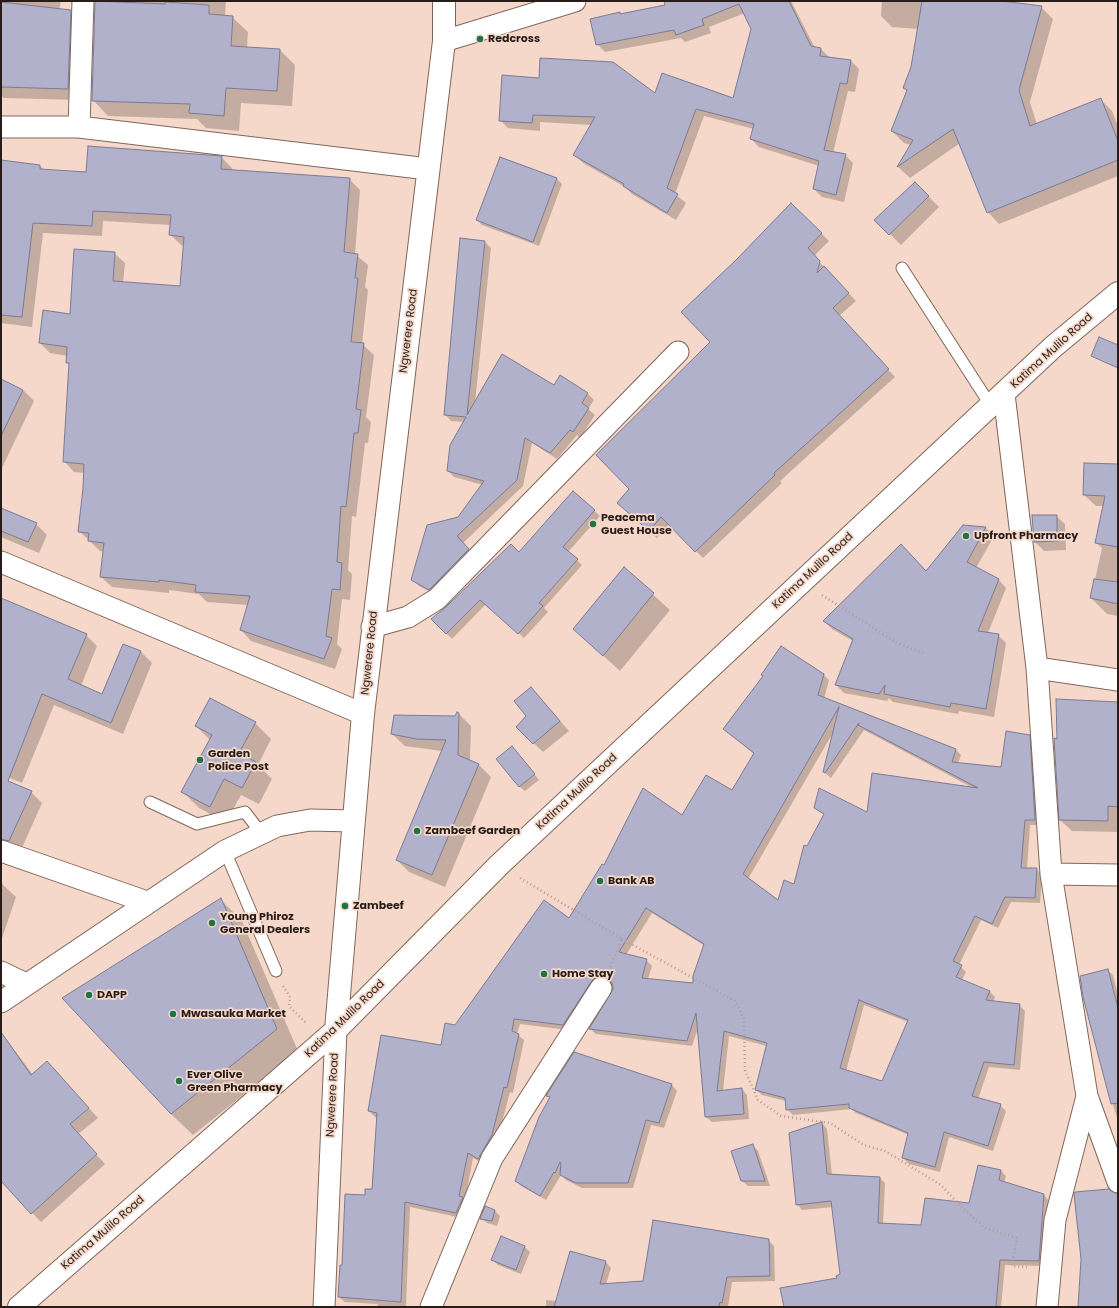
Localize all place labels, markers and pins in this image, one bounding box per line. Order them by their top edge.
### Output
place label: Redcross [488,32,540,46]
marker: Redcross [475,34,485,44]
place label: Peacema Guest House [601,511,672,537]
marker: Peacema Guest House [588,519,598,529]
place label: Upfront Pharmacy [974,529,1078,543]
marker: Upfront Pharmacy [961,531,971,541]
place label: Garden Police Post [208,747,269,773]
marker: Garden Police Post [195,755,205,765]
place label: Zambeef Garden [425,824,520,838]
marker: Zambeef Garden [412,826,422,836]
place label: Bank AB [608,874,655,888]
marker: Bank AB [595,876,605,886]
place label: Zambeef [353,899,404,913]
marker: Zambeef [340,901,350,911]
place label: Young Phiroz General Dealers [220,910,310,936]
marker: Young Phiroz General Dealers [207,918,217,928]
place label: Home Stay [552,967,613,981]
marker: Home Stay [539,969,549,979]
place label: DAPP [97,988,127,1002]
marker: DAPP [84,990,94,1000]
place label: Mwasauka Market [181,1007,286,1021]
marker: Mwasauka Market [168,1009,178,1019]
place label: Ever Olive Green Pharmacy [187,1068,283,1094]
marker: Ever Olive Green Pharmacy [174,1076,184,1086]

